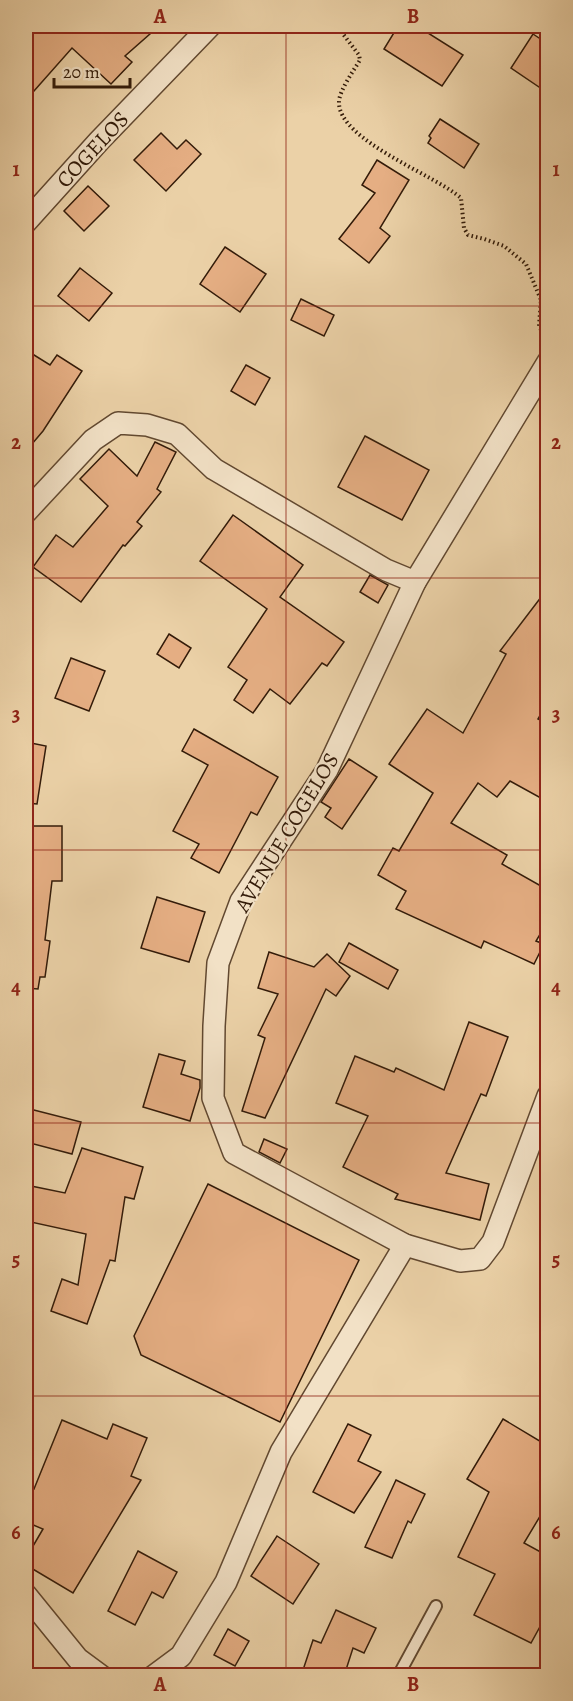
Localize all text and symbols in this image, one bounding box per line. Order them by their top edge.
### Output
text: A [153,3,167,30]
text: B [407,3,419,30]
scale bar [54,51,130,89]
text: 20 m [63,60,100,84]
street label: COGELOS [50,105,136,194]
text: 1 [12,156,20,183]
text: 1 [552,156,560,183]
text: 2 [11,429,21,456]
text: 2 [551,429,561,456]
text: 3 [12,701,20,728]
text: 3 [552,701,560,728]
street label: AVENUE COGELOS [227,747,346,919]
text: 4 [11,974,21,1001]
text: 4 [551,974,561,1001]
text: 5 [12,1246,20,1273]
text: 5 [552,1246,560,1273]
text: 6 [11,1519,21,1546]
text: 6 [551,1519,561,1546]
text: A [153,1671,167,1698]
text: B [407,1671,419,1698]

